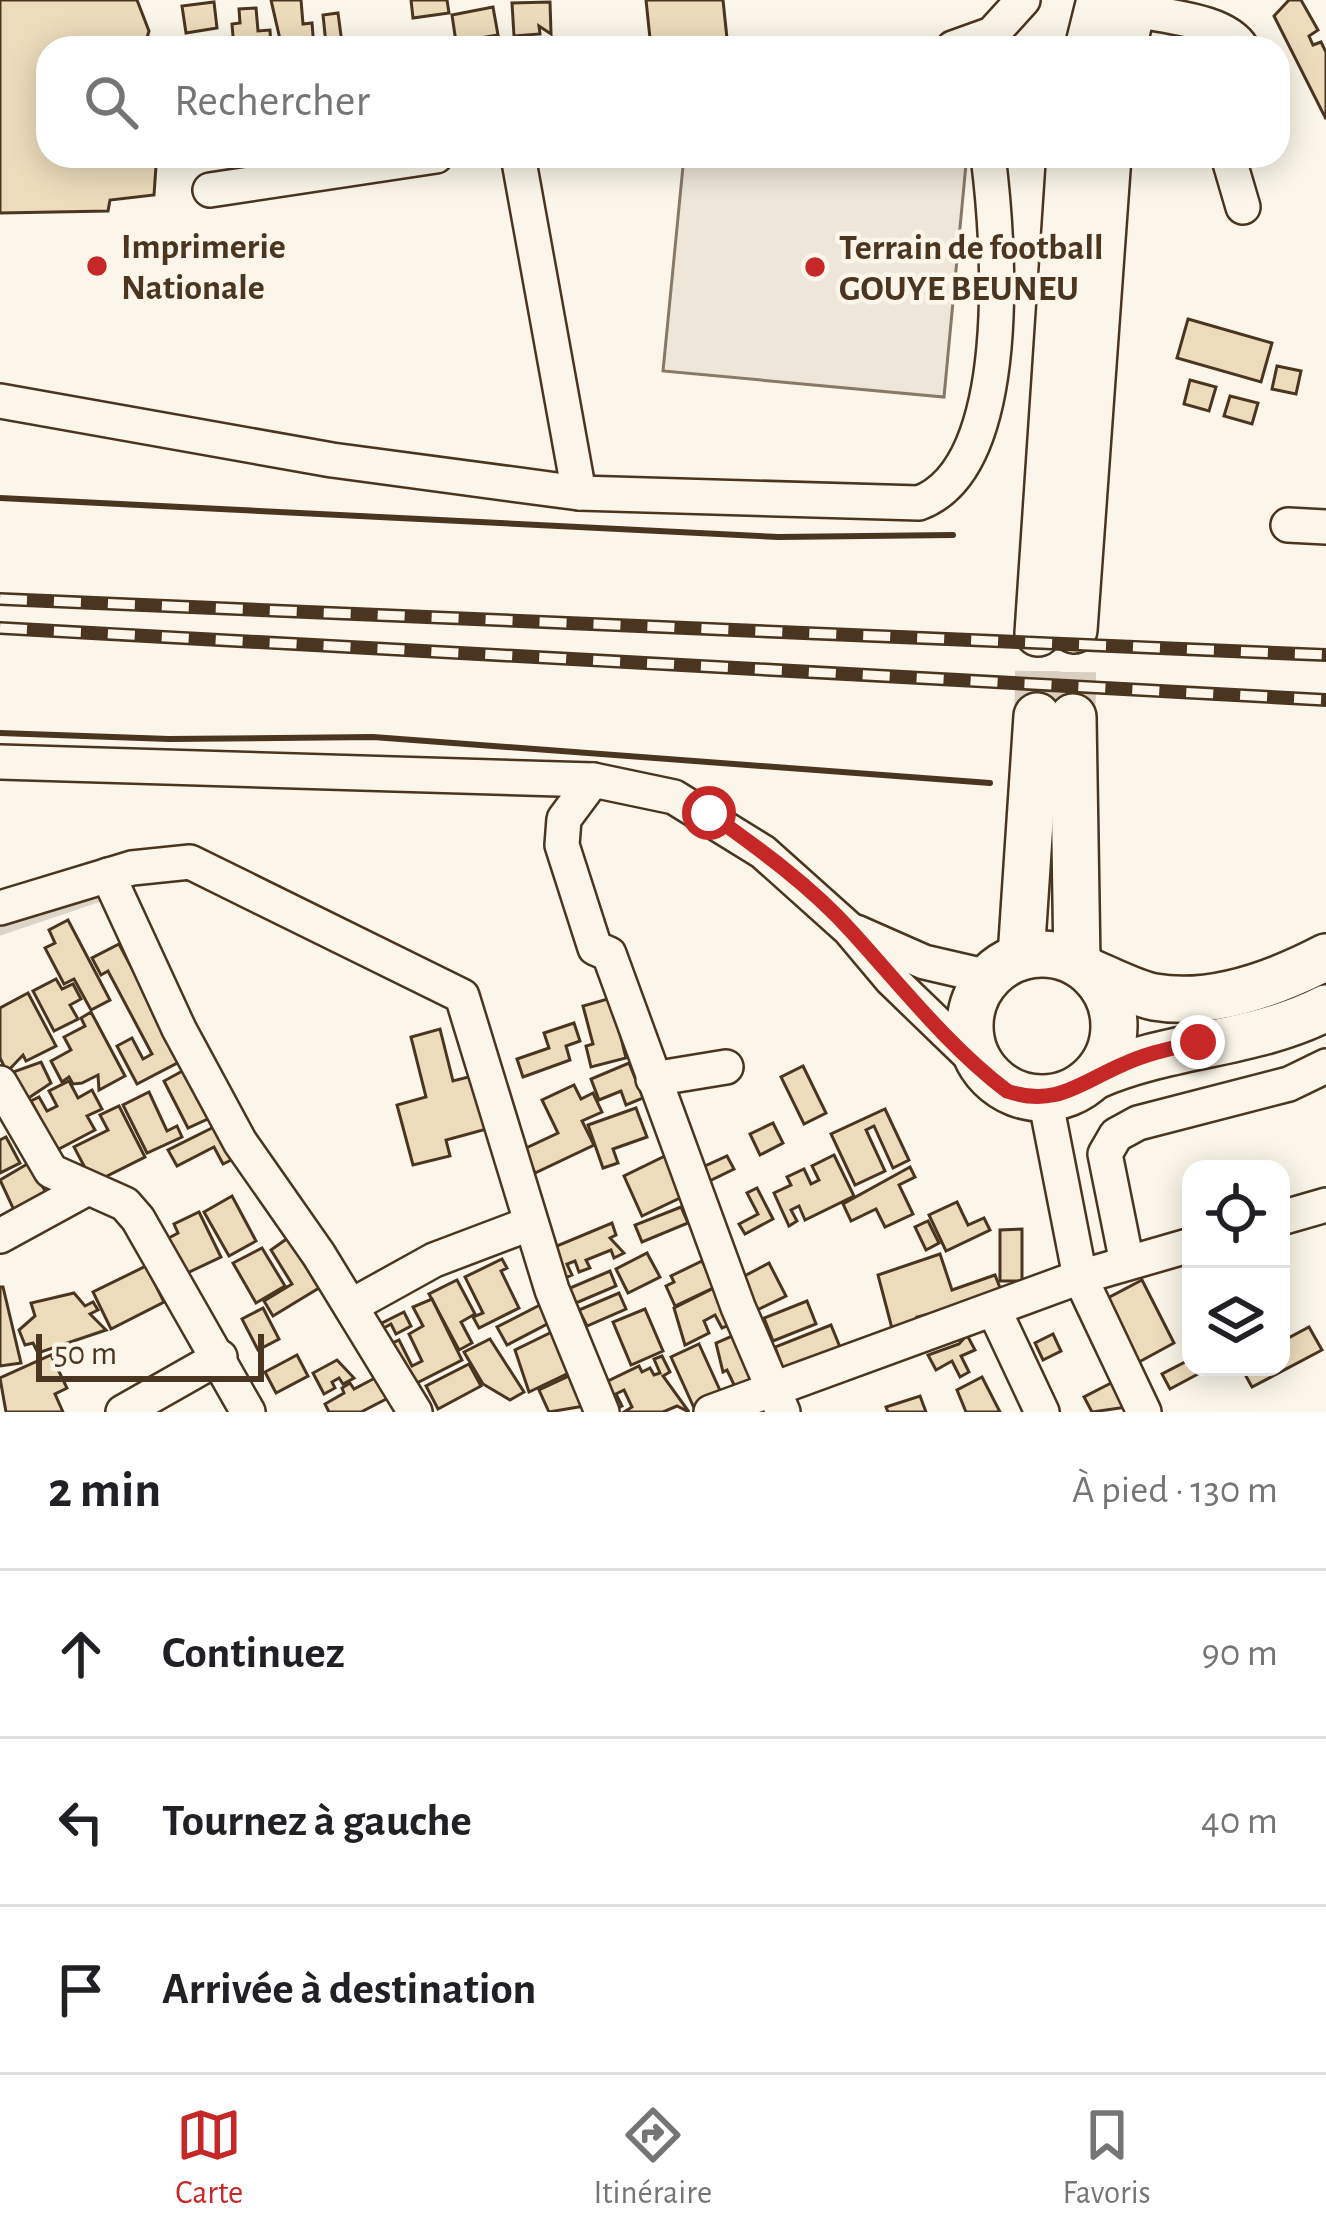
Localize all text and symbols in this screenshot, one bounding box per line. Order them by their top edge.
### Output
search box [36,36,1290,168]
icon: search [78,69,144,135]
text: Rechercher [174,79,370,124]
place label: Imprimerie Nationale [121,229,286,306]
place label: Terrain de football GOUYE BEUNEU [839,230,1103,307]
marker: Imprimerie Nationale [84,253,110,279]
marker: Terrain de football GOUYE BEUNEU [802,254,828,280]
route start [682,786,736,840]
route end [1171,1015,1225,1069]
map controls [1182,1160,1290,1376]
button: locate [1182,1160,1290,1268]
button: layers [1182,1268,1290,1376]
scale bar [36,1328,264,1381]
text: 50 m [54,1338,117,1371]
text: 2 min [48,1465,161,1516]
text: À pied · 130 m [1072,1471,1278,1510]
icon: ahead [48,1621,114,1687]
text: Continuez [162,1631,345,1676]
text: 90 m [1201,1634,1278,1673]
icon: left [48,1789,114,1855]
text: Tournez à gauche [162,1799,472,1844]
text: 40 m [1201,1802,1278,1841]
icon: arrive [48,1957,114,2023]
text: Arrivée à destination [162,1967,536,2012]
tab: Carte [175,2102,243,2214]
tab: Itinéraire [593,2102,712,2214]
tab: Favoris [1062,2102,1151,2214]

